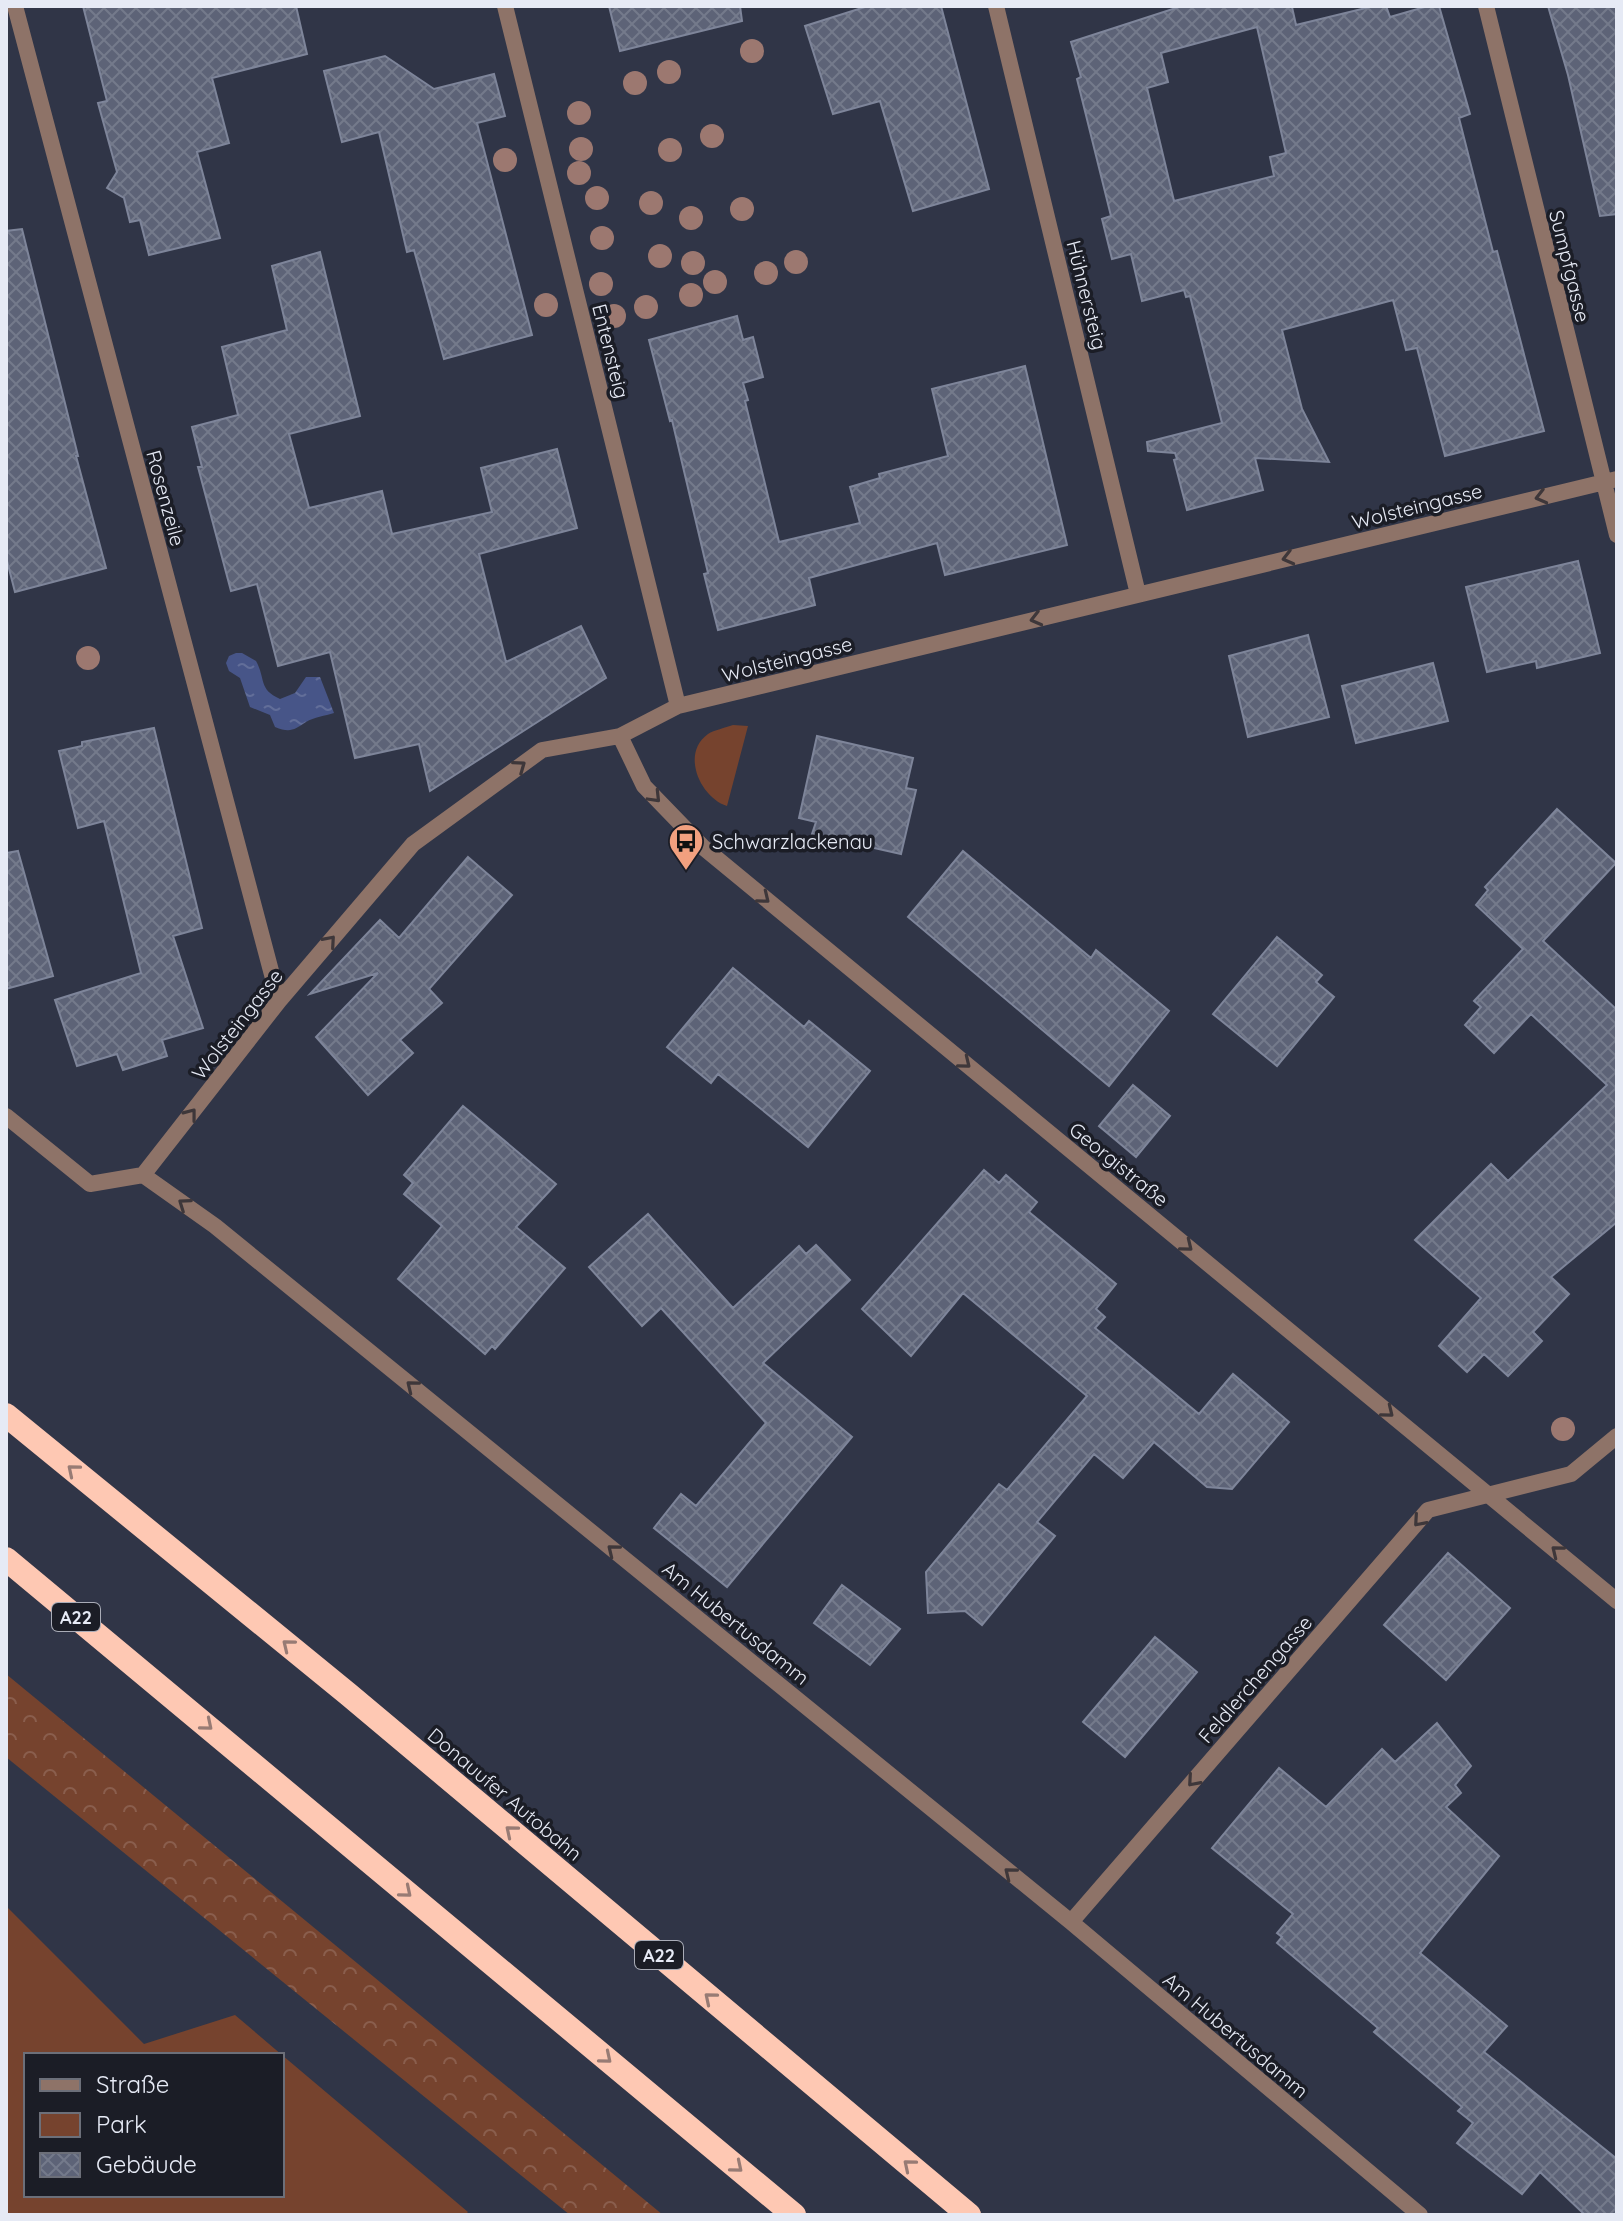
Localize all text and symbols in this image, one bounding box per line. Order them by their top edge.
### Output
street label: Sumpfgasse [1544,207,1596,325]
street label: Hühnersteig [1061,238,1113,352]
street label: Entensteig [587,301,635,401]
street label: Rosenzeile [141,447,191,549]
street label: Wolsteingasse [1349,478,1485,534]
one-way arrow [1535,488,1549,505]
one-way arrow [1282,549,1296,566]
one-way arrow [1029,610,1043,627]
street label: Wolsteingasse [719,631,855,687]
one-way arrow [511,762,525,776]
one-way arrow [646,788,661,802]
bus stop icon: Schwarzlackenau [667,822,705,872]
place label: Schwarzlackenau [712,829,873,854]
one-way arrow [755,888,770,903]
one-way arrow [320,936,334,951]
street label: Wolsteingasse [186,964,288,1084]
one-way arrow [956,1053,970,1068]
one-way arrow [181,1109,196,1123]
street label: Georgistraße [1064,1116,1174,1212]
one-way arrow [179,1199,193,1214]
one-way arrow [1178,1236,1192,1251]
one-way arrow [406,1381,421,1395]
one-way arrow [1379,1402,1393,1417]
one-way arrow [68,1465,82,1480]
one-way arrow [1414,1511,1429,1526]
one-way arrow [608,1545,623,1560]
one-way arrow [1552,1546,1566,1561]
street label: Am Hubertusdamm [657,1556,815,1690]
road number: A22 [52,1603,100,1631]
street label: Feldlerchengasse [1193,1610,1317,1748]
one-way arrow [283,1640,297,1655]
one-way arrow [197,1715,212,1730]
street label: Donauufer Autobahn [423,1722,587,1866]
one-way arrow [1189,1771,1203,1786]
one-way arrow [506,1826,520,1841]
one-way arrow [1005,1868,1020,1883]
one-way arrow [397,1882,412,1897]
road number: A22 [635,1941,683,1969]
street label: Am Hubertusdamm [1158,1967,1314,2103]
one-way arrow [705,1993,719,2008]
one-way arrow [597,2048,611,2063]
legend [24,2053,284,2197]
text: Straße [96,2069,169,2099]
text: Park [96,2109,147,2139]
text: Gebäude [96,2149,197,2179]
one-way arrow [728,2157,742,2172]
one-way arrow [904,2160,919,2175]

